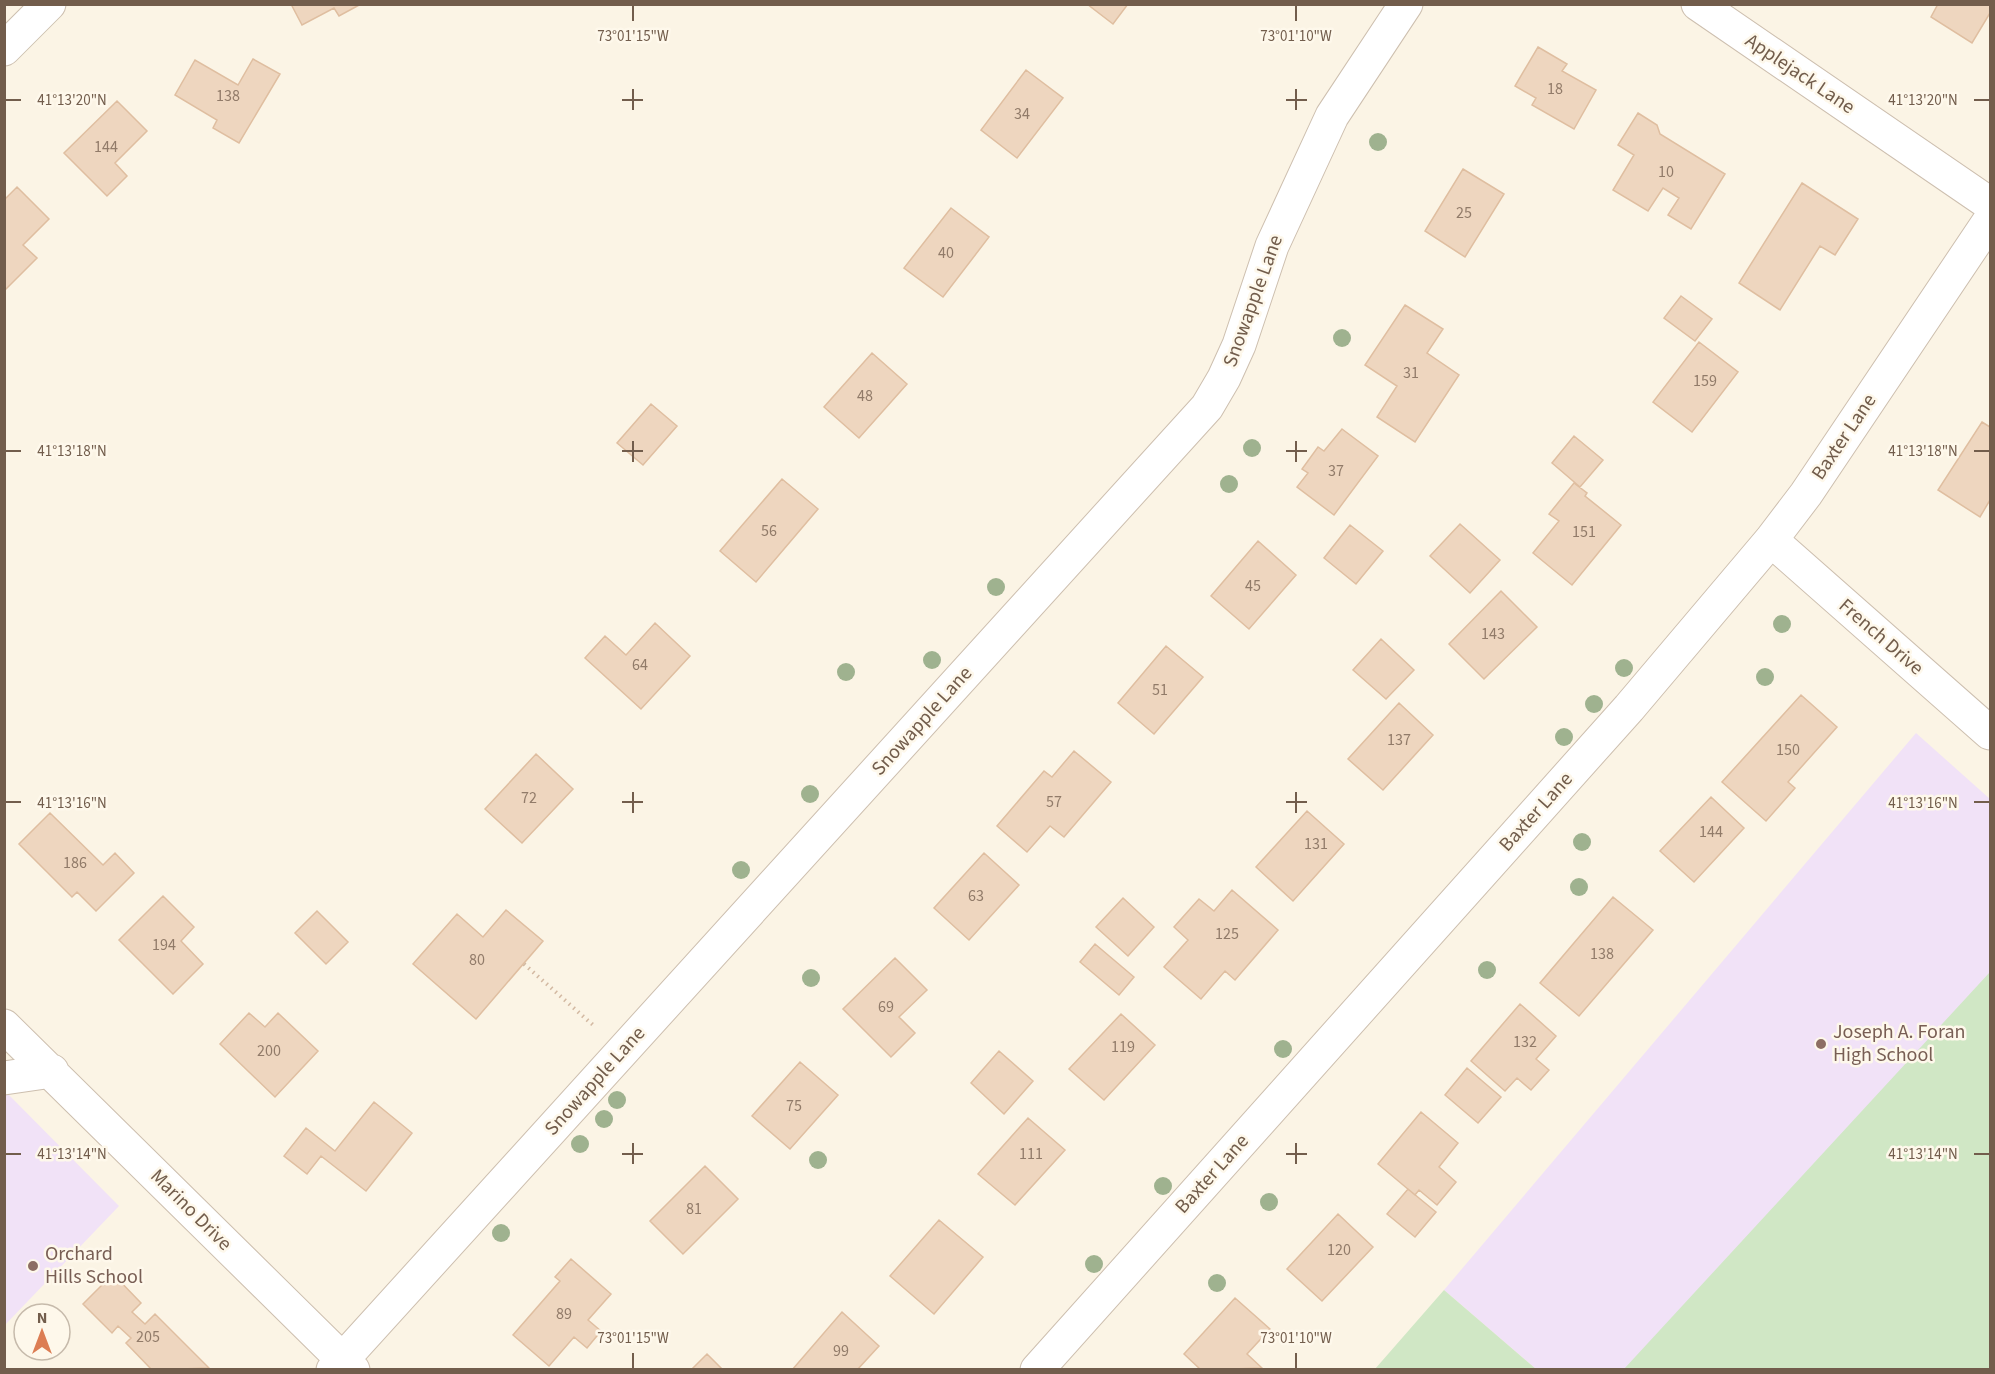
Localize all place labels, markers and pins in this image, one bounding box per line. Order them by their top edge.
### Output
place label: Joseph A. Foran High School [1833,1018,1965,1069]
marker: Joseph A. Foran High School [1814,1037,1828,1051]
place label: Orchard Hills School [45,1240,143,1291]
marker: Orchard Hills School [26,1259,40,1273]

